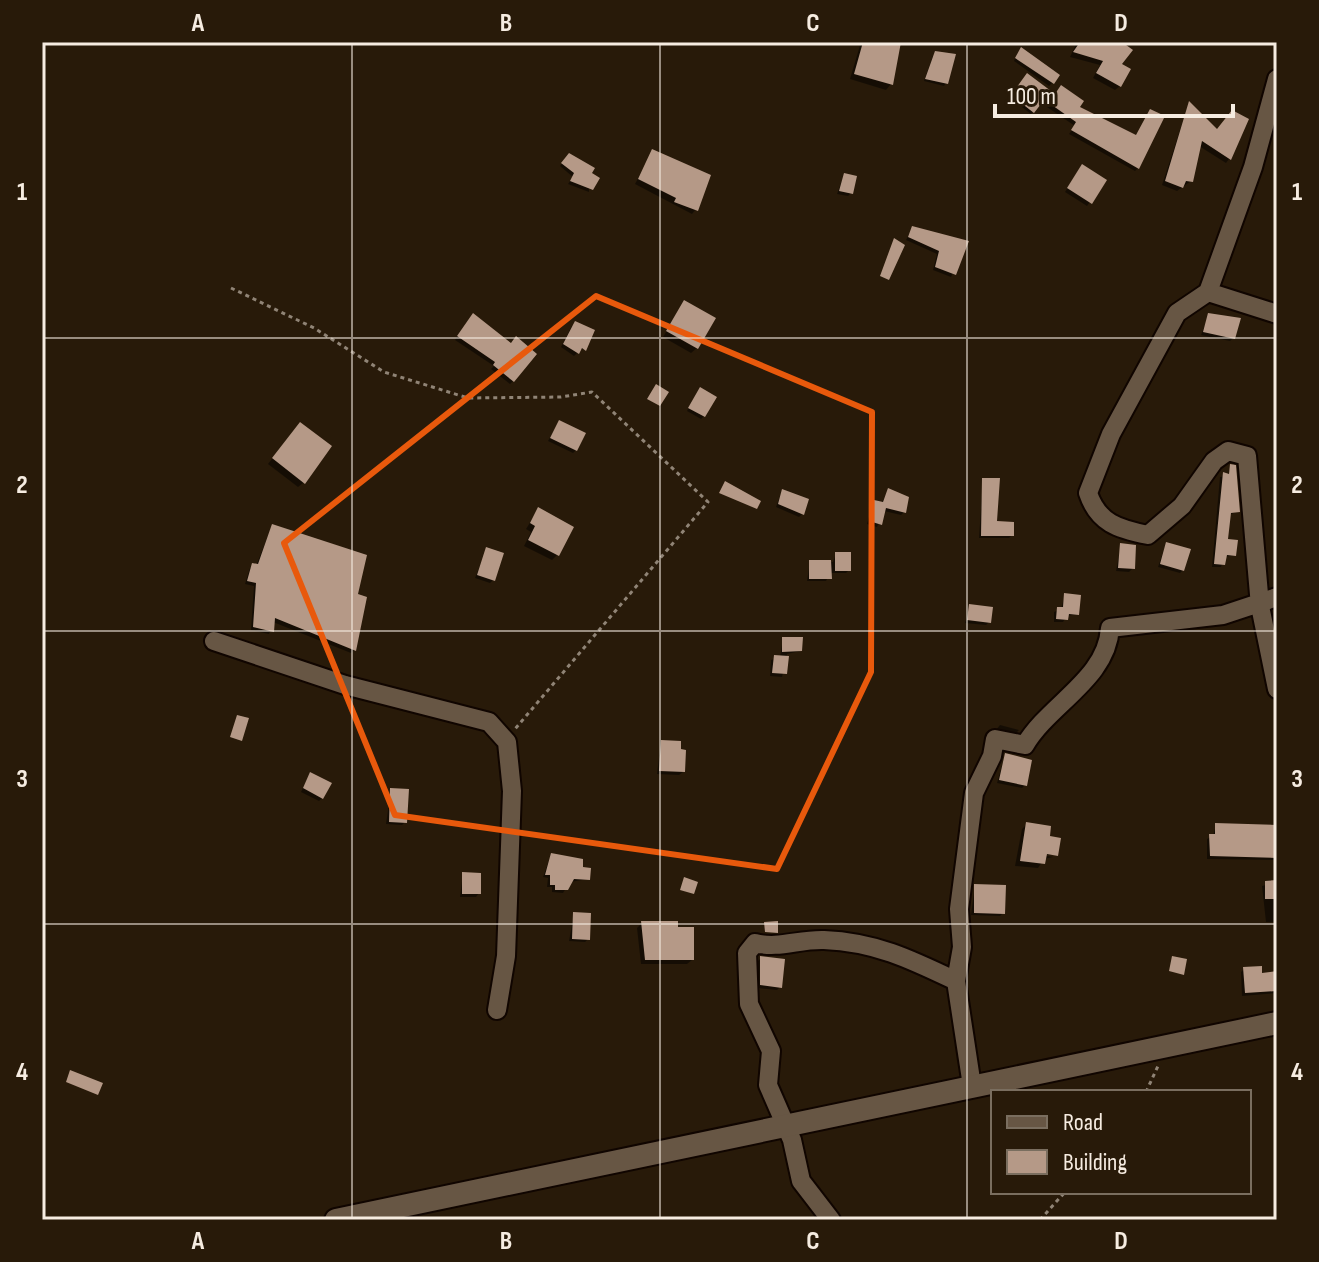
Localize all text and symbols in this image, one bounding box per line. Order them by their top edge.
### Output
text: A [191,8,205,39]
text: B [500,8,512,39]
text: C [806,8,820,39]
text: D [1114,8,1128,39]
scale bar [995,68,1233,118]
text: 100 m [1007,82,1056,111]
text: 1 [17,177,27,208]
text: 1 [1292,177,1302,208]
text: 2 [16,470,28,501]
text: 2 [1291,470,1303,501]
text: 3 [16,764,28,795]
text: 3 [1291,764,1303,795]
text: 4 [16,1057,28,1088]
text: 4 [1291,1057,1303,1088]
legend [991,1090,1251,1194]
text: Road [1063,1108,1103,1137]
text: Building [1063,1148,1127,1177]
text: A [191,1226,205,1257]
text: B [500,1226,512,1257]
text: C [806,1226,820,1257]
text: D [1114,1226,1128,1257]

